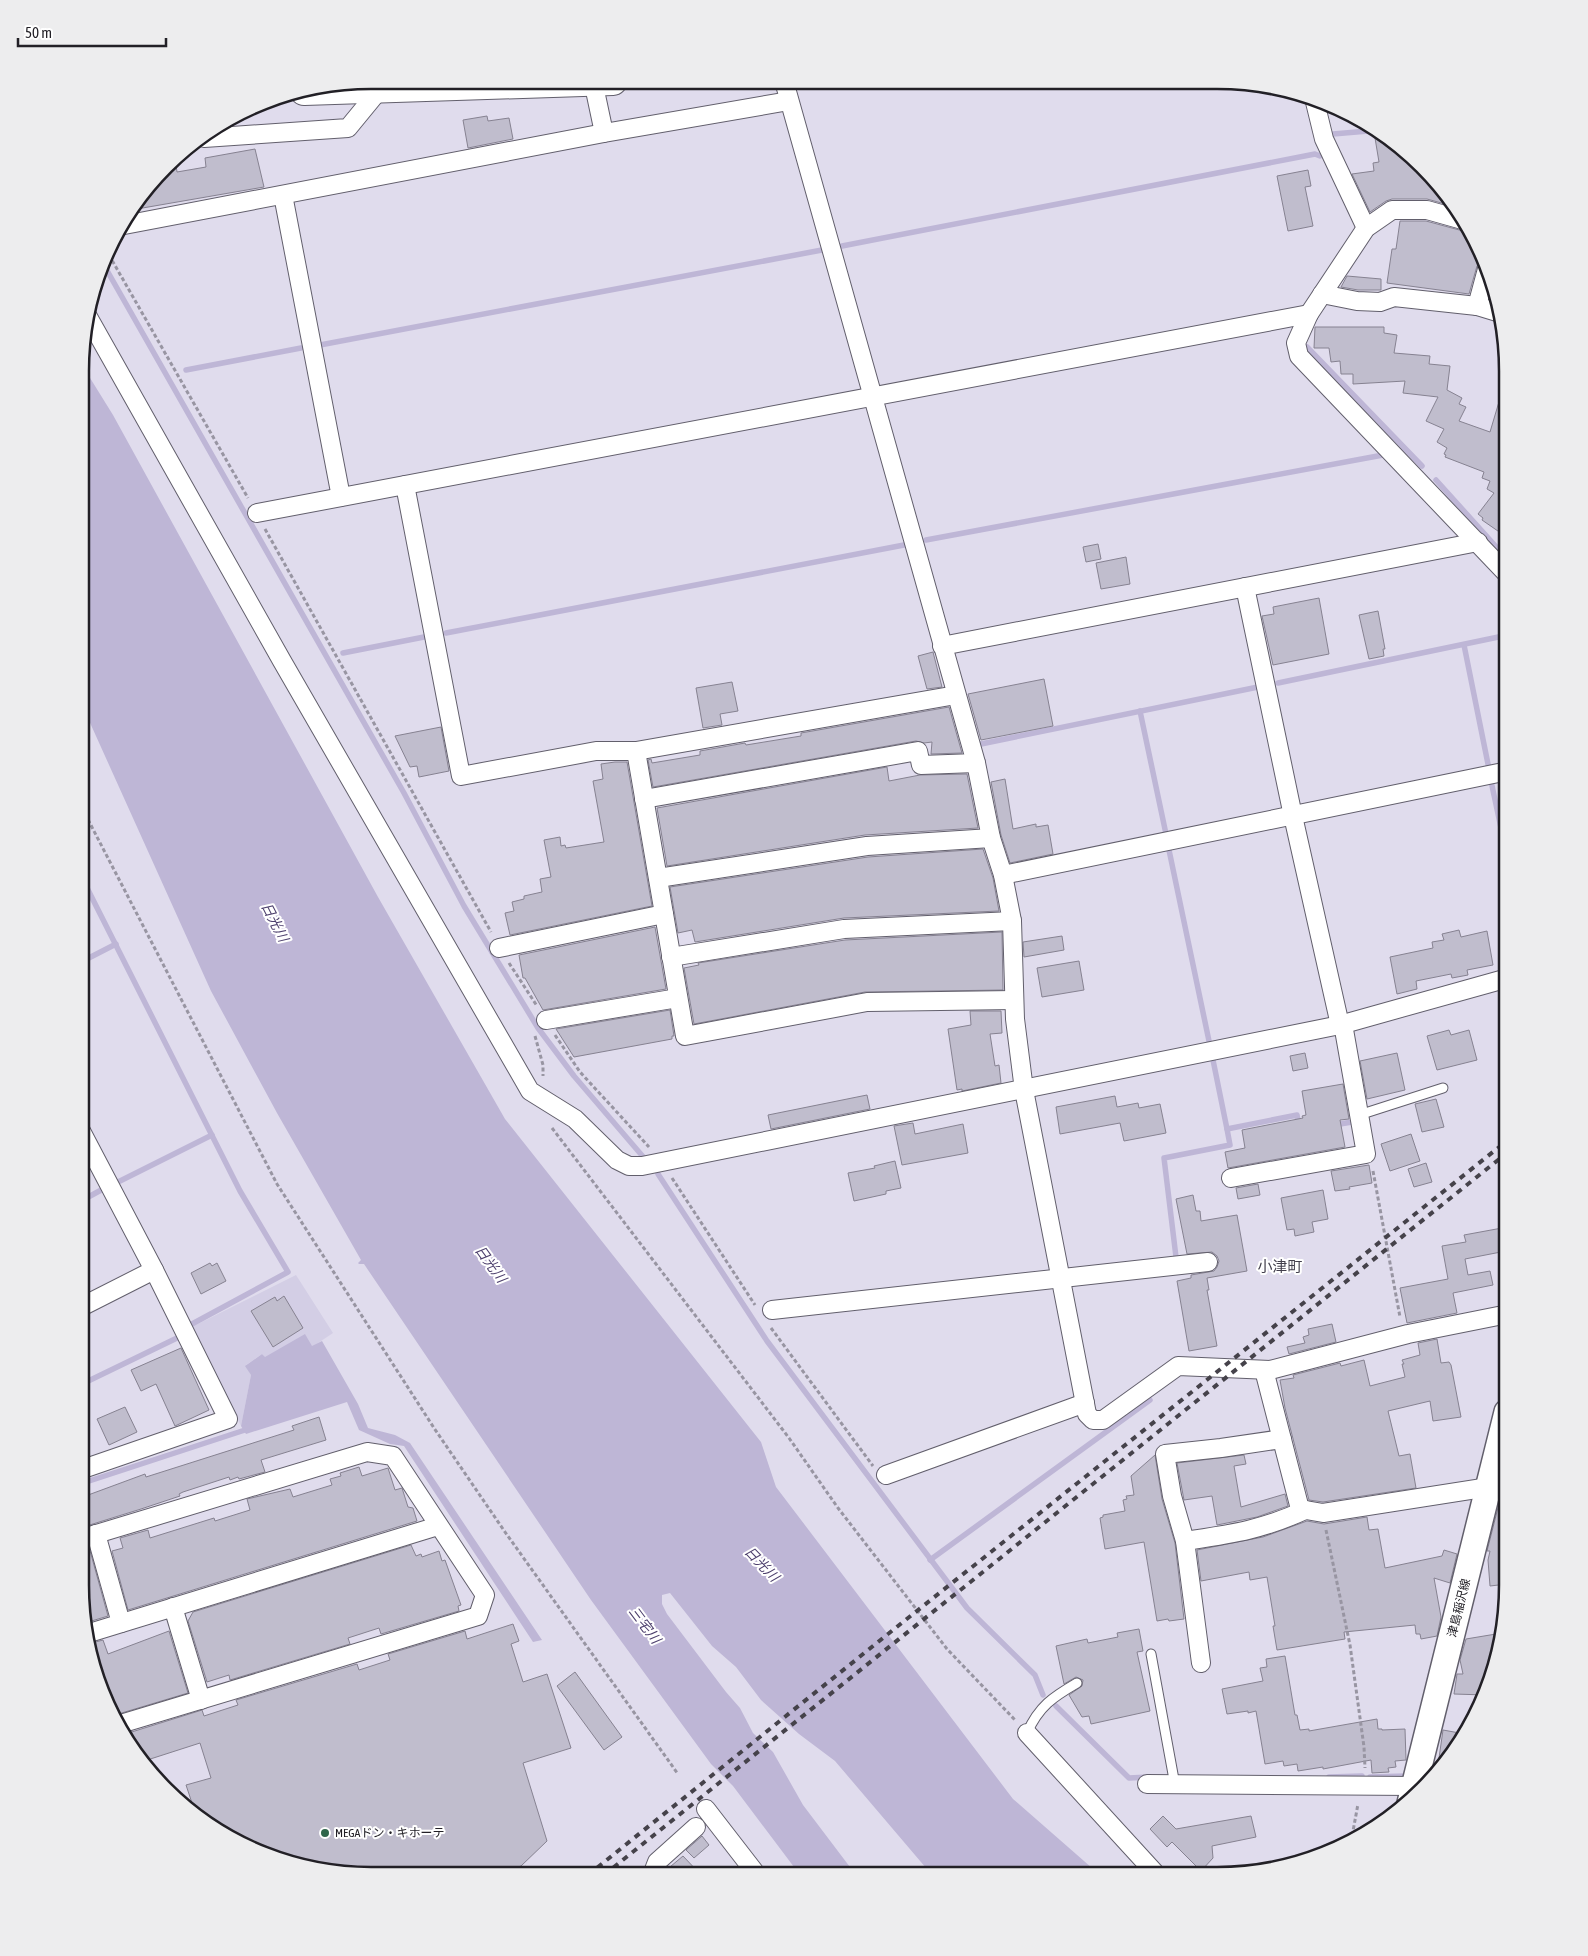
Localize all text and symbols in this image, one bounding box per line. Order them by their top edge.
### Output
scale bar [18,15,165,47]
text: 50 m [25,24,52,41]
water label: 日光川 [258,900,293,946]
water label: 日光川 [472,1242,511,1287]
district label: 小津町 [1257,1258,1303,1275]
water label: 日光川 [742,1543,784,1586]
street label: 津島稲沢線 [1445,1577,1473,1639]
water label: 三宅川 [626,1603,665,1648]
place label: MEGAドン・キホーテ [335,1826,444,1840]
marker: MEGAドン・キホーテ [319,1827,331,1839]

